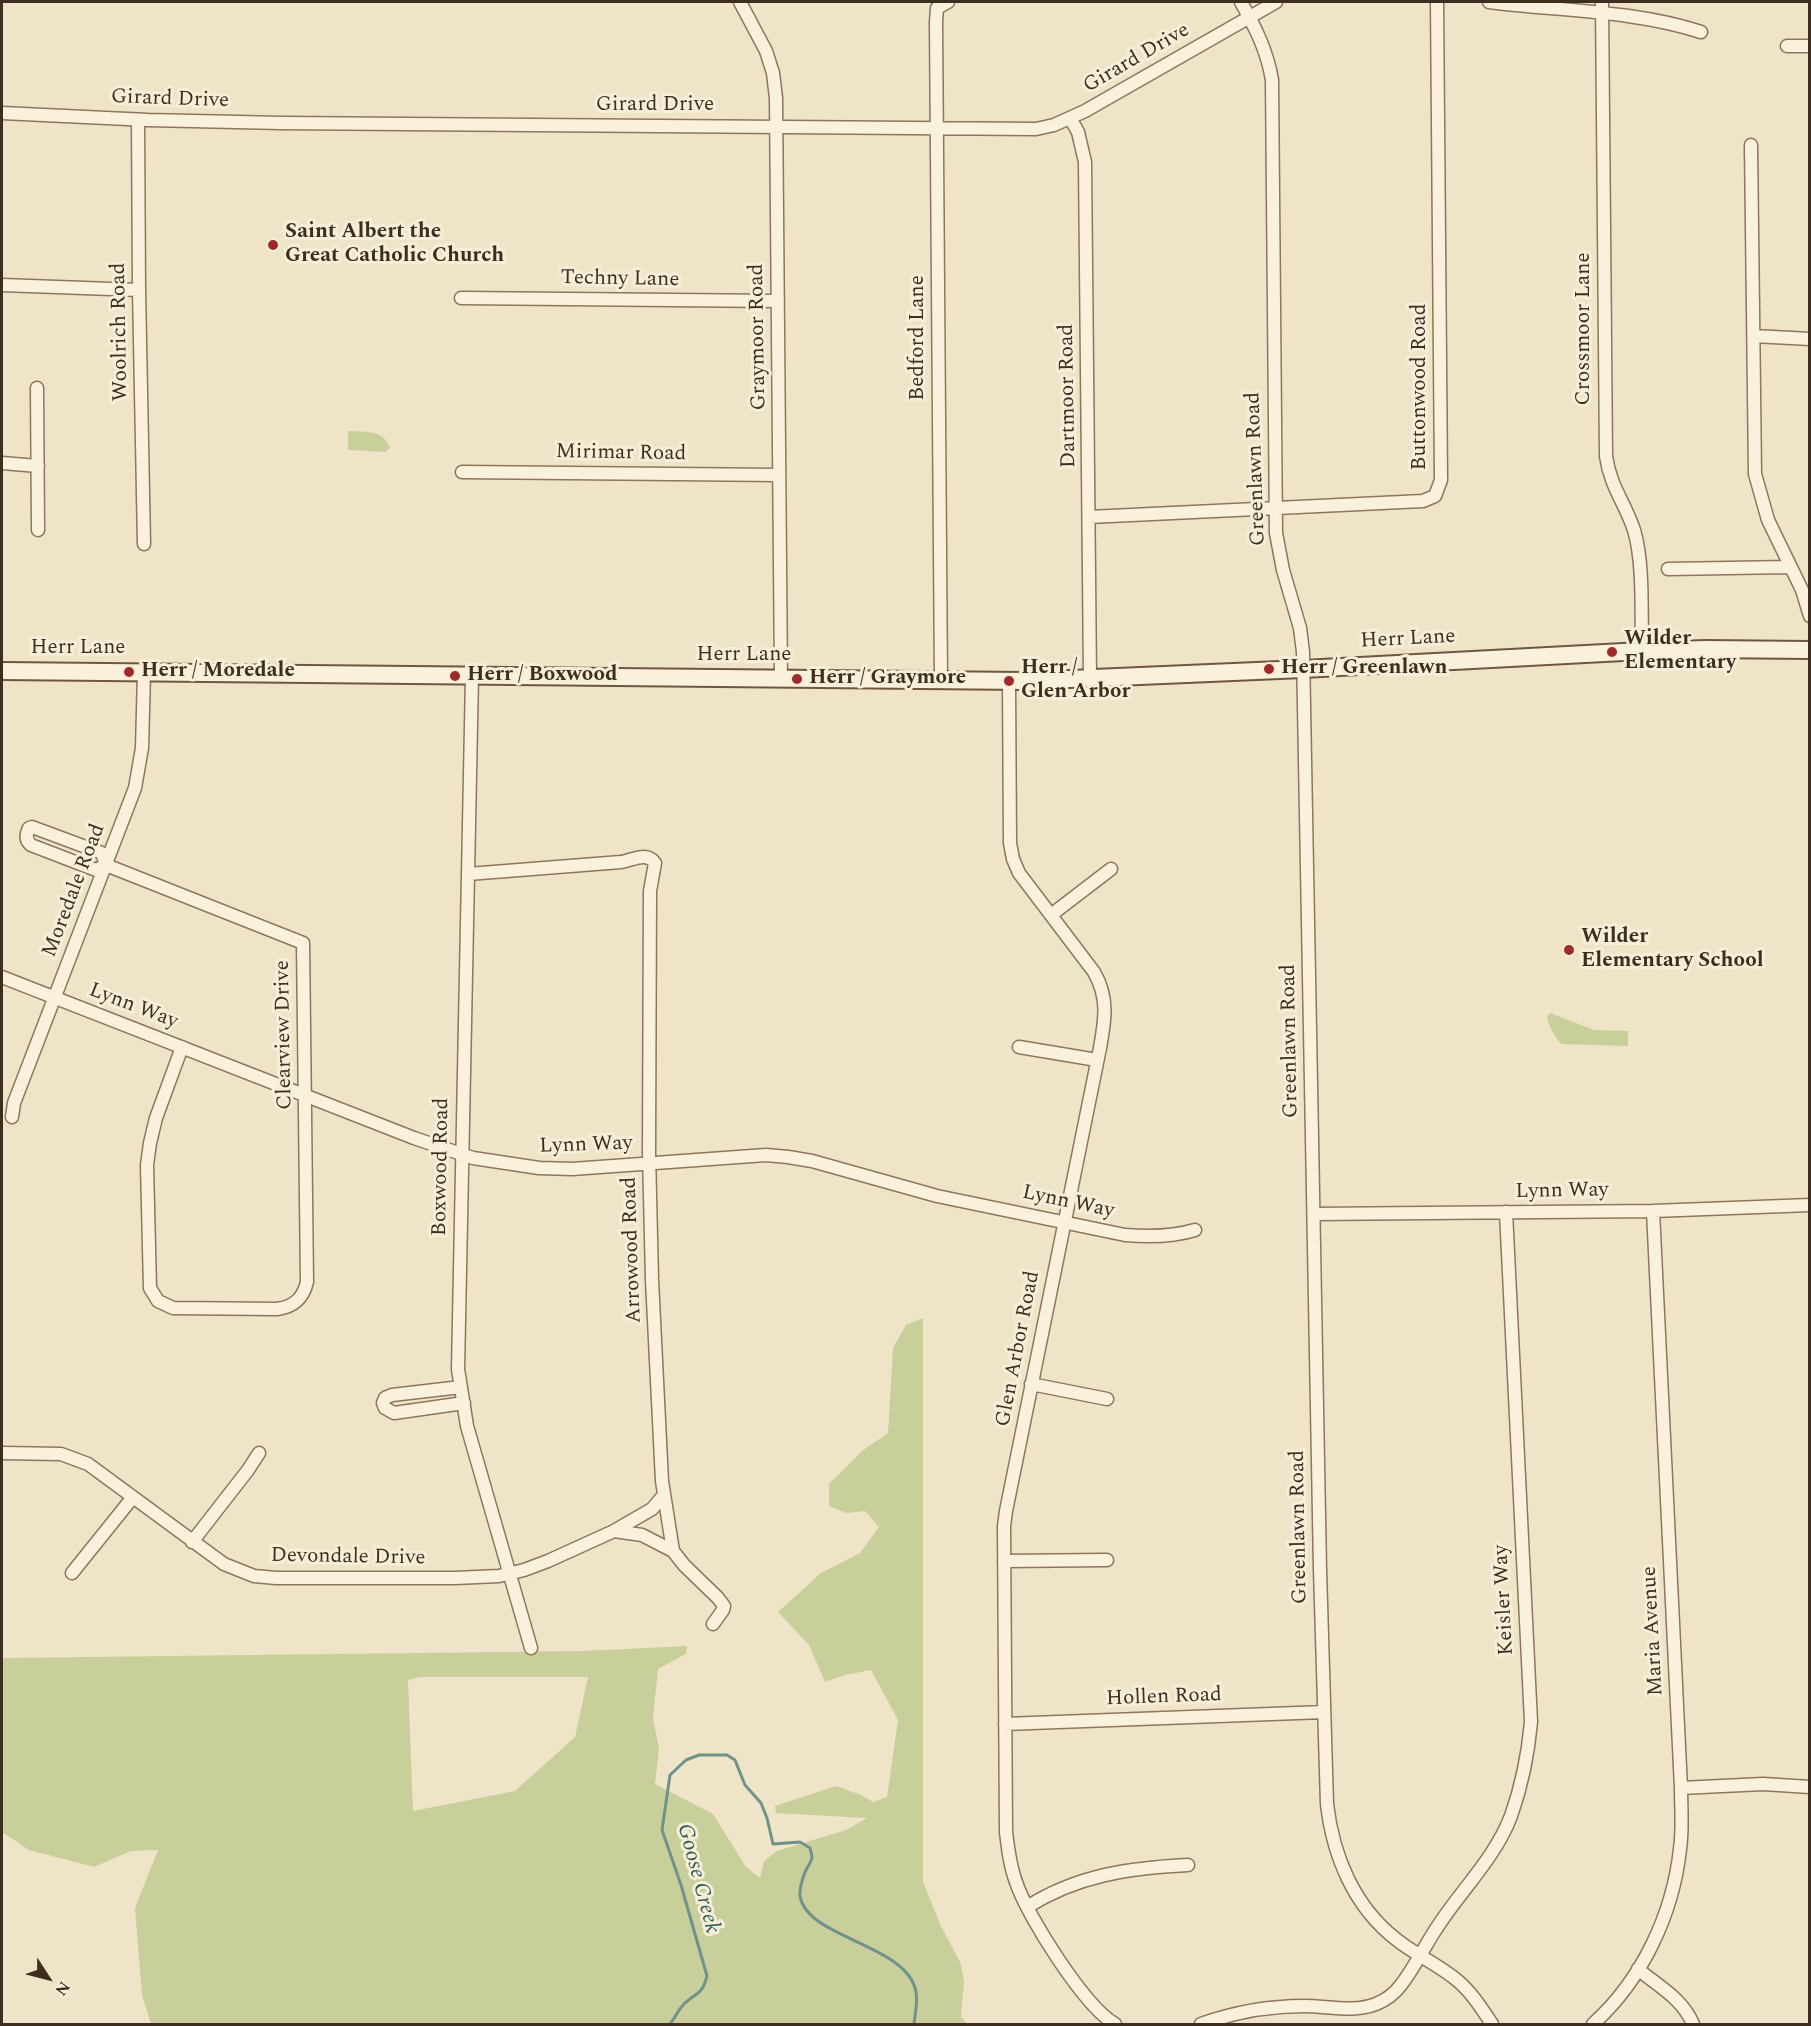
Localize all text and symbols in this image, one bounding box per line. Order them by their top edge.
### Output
street label: Girard Drive [1079,19,1195,99]
street label: Girard Drive [110,85,230,115]
street label: Girard Drive [596,93,714,119]
place label: Saint Albert the Great Catholic Church [285,220,504,270]
marker: Saint Albert the Great Catholic Church [266,238,280,252]
street label: Crossmoor Lane [1572,252,1598,406]
street label: Woolrich Road [107,262,135,402]
street label: Graymoor Road [745,263,773,411]
street label: Techny Lane [560,266,680,294]
street label: Bedford Lane [906,275,932,401]
street label: Buttonwood Road [1408,304,1434,470]
street label: Dartmoor Road [1055,324,1083,468]
street label: Greenlawn Road [1242,392,1272,546]
street label: Mirimar Road [555,440,687,468]
street label: Herr Lane [1360,625,1456,655]
place label: Wilder Elementary [1624,627,1736,677]
street label: Herr Lane [30,636,126,662]
street label: Herr Lane [696,643,792,669]
marker: Wilder Elementary [1605,645,1619,659]
place label: Herr / Glen Arbor [1021,656,1130,706]
place label: Herr / Greenlawn [1281,656,1447,682]
place label: Herr / Moredale [141,659,295,685]
marker: Herr / Greenlawn [1262,662,1276,676]
place label: Herr / Boxwood [467,663,618,689]
marker: Herr / Moredale [122,665,136,679]
place label: Herr / Graymore [809,666,966,692]
marker: Herr / Boxwood [448,669,462,683]
marker: Herr / Graymore [790,672,804,686]
marker: Herr / Glen Arbor [1002,674,1016,688]
street label: Moredale Road [38,821,112,961]
place label: Wilder Elementary School [1581,925,1764,975]
marker: Wilder Elementary School [1562,943,1576,957]
street label: Clearview Drive [271,960,299,1110]
street label: Greenlawn Road [1277,964,1305,1118]
street label: Lynn Way [85,979,181,1035]
street label: Boxwood Road [428,1097,456,1237]
street label: Lynn Way [539,1132,633,1160]
street label: Arrowood Road [618,1176,648,1324]
street label: Lynn Way [1515,1179,1609,1205]
street label: Lynn Way [1020,1181,1116,1225]
street label: Glen Arbor Road [992,1269,1046,1429]
street label: Greenlawn Road [1286,1450,1314,1604]
street label: Devondale Drive [270,1544,426,1572]
street label: Keisler Way [1490,1544,1520,1656]
street label: Maria Avenue [1638,1565,1670,1697]
street label: Hollen Road [1106,1683,1222,1713]
water label: Goose Creek [670,1821,724,1937]
north arrow [18,1948,78,2008]
text: N [49,1976,76,2001]

